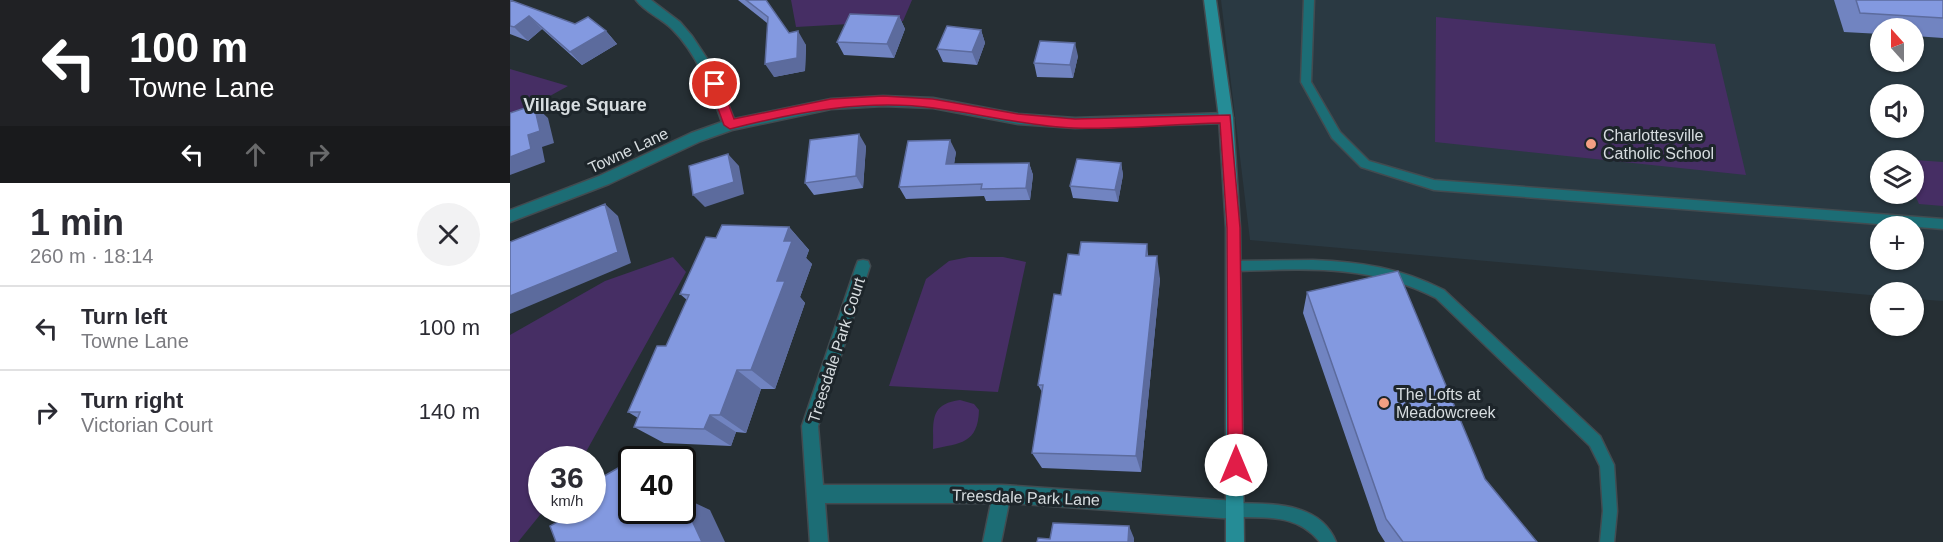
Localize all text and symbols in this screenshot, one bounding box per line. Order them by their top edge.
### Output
north arrow [1870,18,1924,72]
map controls [1870,18,1924,336]
icon: left [30,24,108,102]
text: 100 m [129,24,248,71]
pin [689,58,740,109]
icon: arrive [698,67,731,100]
text: Towne Lane [129,73,275,103]
button: sound [1870,84,1924,138]
district label: Village Square [523,95,647,115]
street label: Towne Lane [586,124,671,176]
place label: Charlottesville Catholic School [1603,127,1714,162]
marker: Charlottesville Catholic School [1584,137,1598,151]
icon: left [176,138,209,171]
icon: ahead [239,138,272,171]
icon: right [302,138,335,171]
button: layers [1870,150,1924,204]
text: 1 min [30,202,124,243]
button: close [417,203,480,266]
button: + [1870,216,1924,270]
text: 260 m · 18:14 [30,245,153,267]
street label: Treesdale Park Court [805,275,868,425]
button: − [1870,282,1924,336]
text: Turn left [81,304,167,329]
icon: left [30,312,63,345]
text: 100 m [419,315,480,340]
text: Towne Lane [81,330,189,352]
place label: The Lofts at Meadowcreek [1396,386,1497,421]
text: Turn right [81,388,183,413]
icon: right [30,396,63,429]
marker: The Lofts at Meadowcreek [1377,396,1391,410]
text: 140 m [419,399,480,424]
text: Victorian Court [81,414,213,436]
position arrow [1204,433,1268,497]
speed limit sign: 40 [618,446,696,524]
text: 36 [550,461,584,494]
street label: Treesdale Park Lane [952,486,1100,509]
text: km/h [551,492,583,509]

